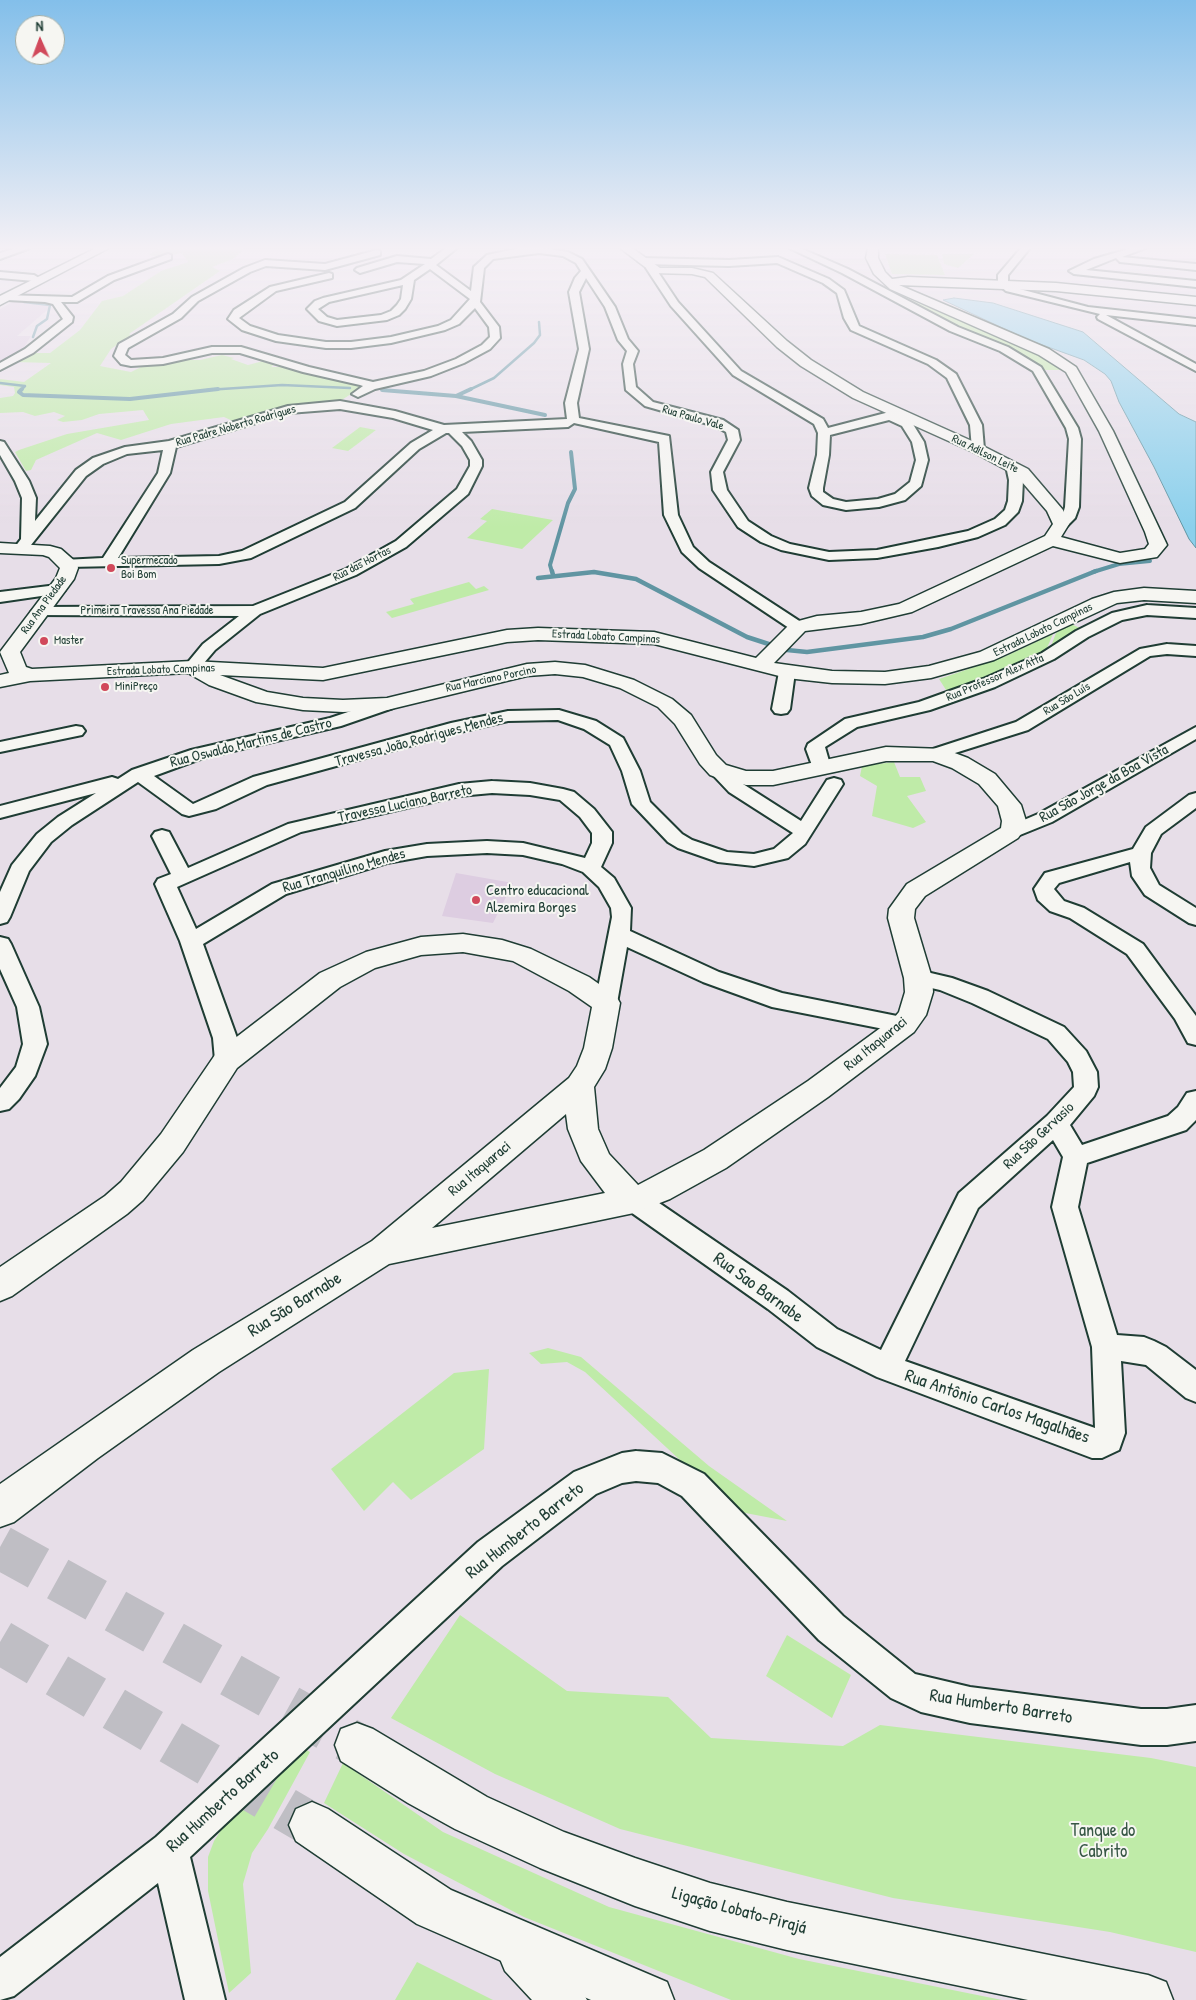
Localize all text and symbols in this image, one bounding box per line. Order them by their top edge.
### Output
north arrow [15,15,65,65]
text: N [35,16,44,35]
street label: Rua Padre Noberto Rodrigues [174,402,298,450]
street label: Rua Paulo Vale [661,402,725,434]
street label: Rua Adilson Leite [949,432,1021,476]
street label: Rua das Hortas [331,543,393,585]
place label: Supermecado Boi Bom [121,554,178,582]
marker: Supermecado Boi Bom [105,562,117,574]
street label: Rua Ana Piedade [18,573,70,637]
street label: Estrada Lobato Campinas [991,600,1095,660]
street label: Primeira Travessa Ana Piedade [81,604,213,618]
street label: Estrada Lobato Campinas [552,627,660,647]
place label: Master [54,634,84,648]
marker: Master [38,635,50,647]
street label: Rua Professor Alex Atta [944,651,1046,705]
street label: Estrada Lobato Campinas [107,661,215,679]
street label: Rua Marciano Porcino [444,662,538,696]
street label: Rua São Luís [1041,679,1093,719]
place label: MiniPreço [115,680,158,694]
marker: MiniPreço [99,681,111,693]
street label: Travessa João Rodrigues Mendes [333,709,505,771]
street label: Rua Oswaldo Martins de Castro [168,714,334,772]
street label: Rua São Jorge da Boa Vista [1036,741,1172,827]
street label: Travessa Luciano Barreto [336,781,474,827]
street label: Rua Tranquilino Mendes [281,845,407,897]
place label: Centro educacional Alzemira Borges [486,882,589,917]
marker: Centro educacional Alzemira Borges [470,894,482,906]
street label: Rua Itaquaraci [841,1013,911,1075]
street label: Rua São Gervasio [1000,1099,1078,1173]
street label: Rua Itaquaraci [445,1138,515,1200]
street label: Rua Sao Barnabe [709,1248,807,1328]
street label: Rua São Barnabe [244,1268,346,1342]
street label: Rua Antônio Carlos Magalhães [902,1365,1092,1449]
street label: Rua Humberto Barreto [462,1478,588,1584]
street label: Rua Humberto Barreto [928,1685,1074,1729]
street label: Rua Humberto Barreto [162,1745,284,1857]
park label: Tanque do Cabrito [1071,1820,1135,1862]
street label: Ligação Lobato-Pirajá [669,1883,809,1939]

